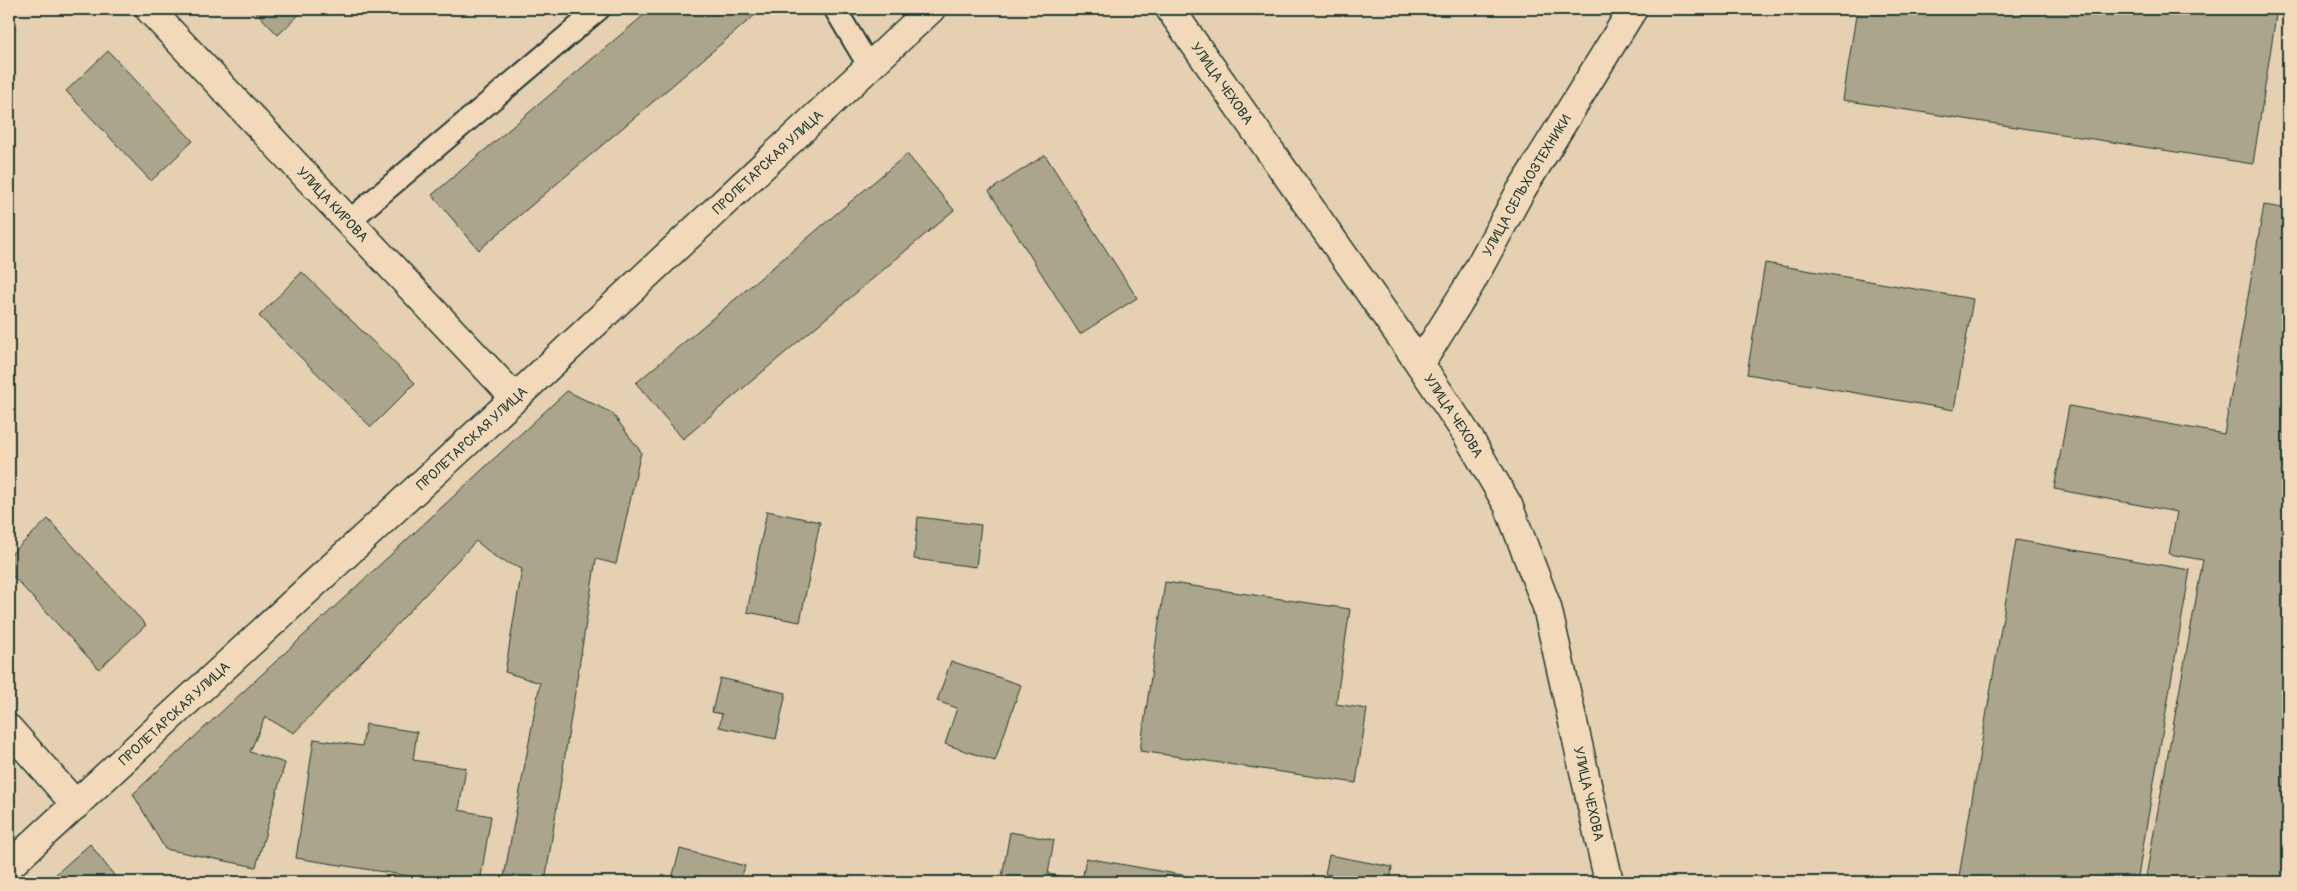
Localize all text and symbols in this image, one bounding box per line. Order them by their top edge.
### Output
street label: УЛИЦА ЧЕХОВА [1188,39,1257,128]
street label: ПРОЛЕТАРСКАЯ УЛИЦА [709,106,826,218]
street label: УЛИЦА СЕЛЬХОЗТЕХНИКИ [1478,111,1574,259]
street label: УЛИЦА КИРОВА [293,163,372,245]
street label: УЛИЦА ЧЕХОВА [1420,371,1487,461]
street label: ПРОЛЕТАРСКАЯ УЛИЦА [413,383,530,494]
street label: ПРОЛЕТАРСКАЯ УЛИЦА [115,658,233,769]
street label: УЛИЦА ЧЕХОВА [1570,745,1608,843]

